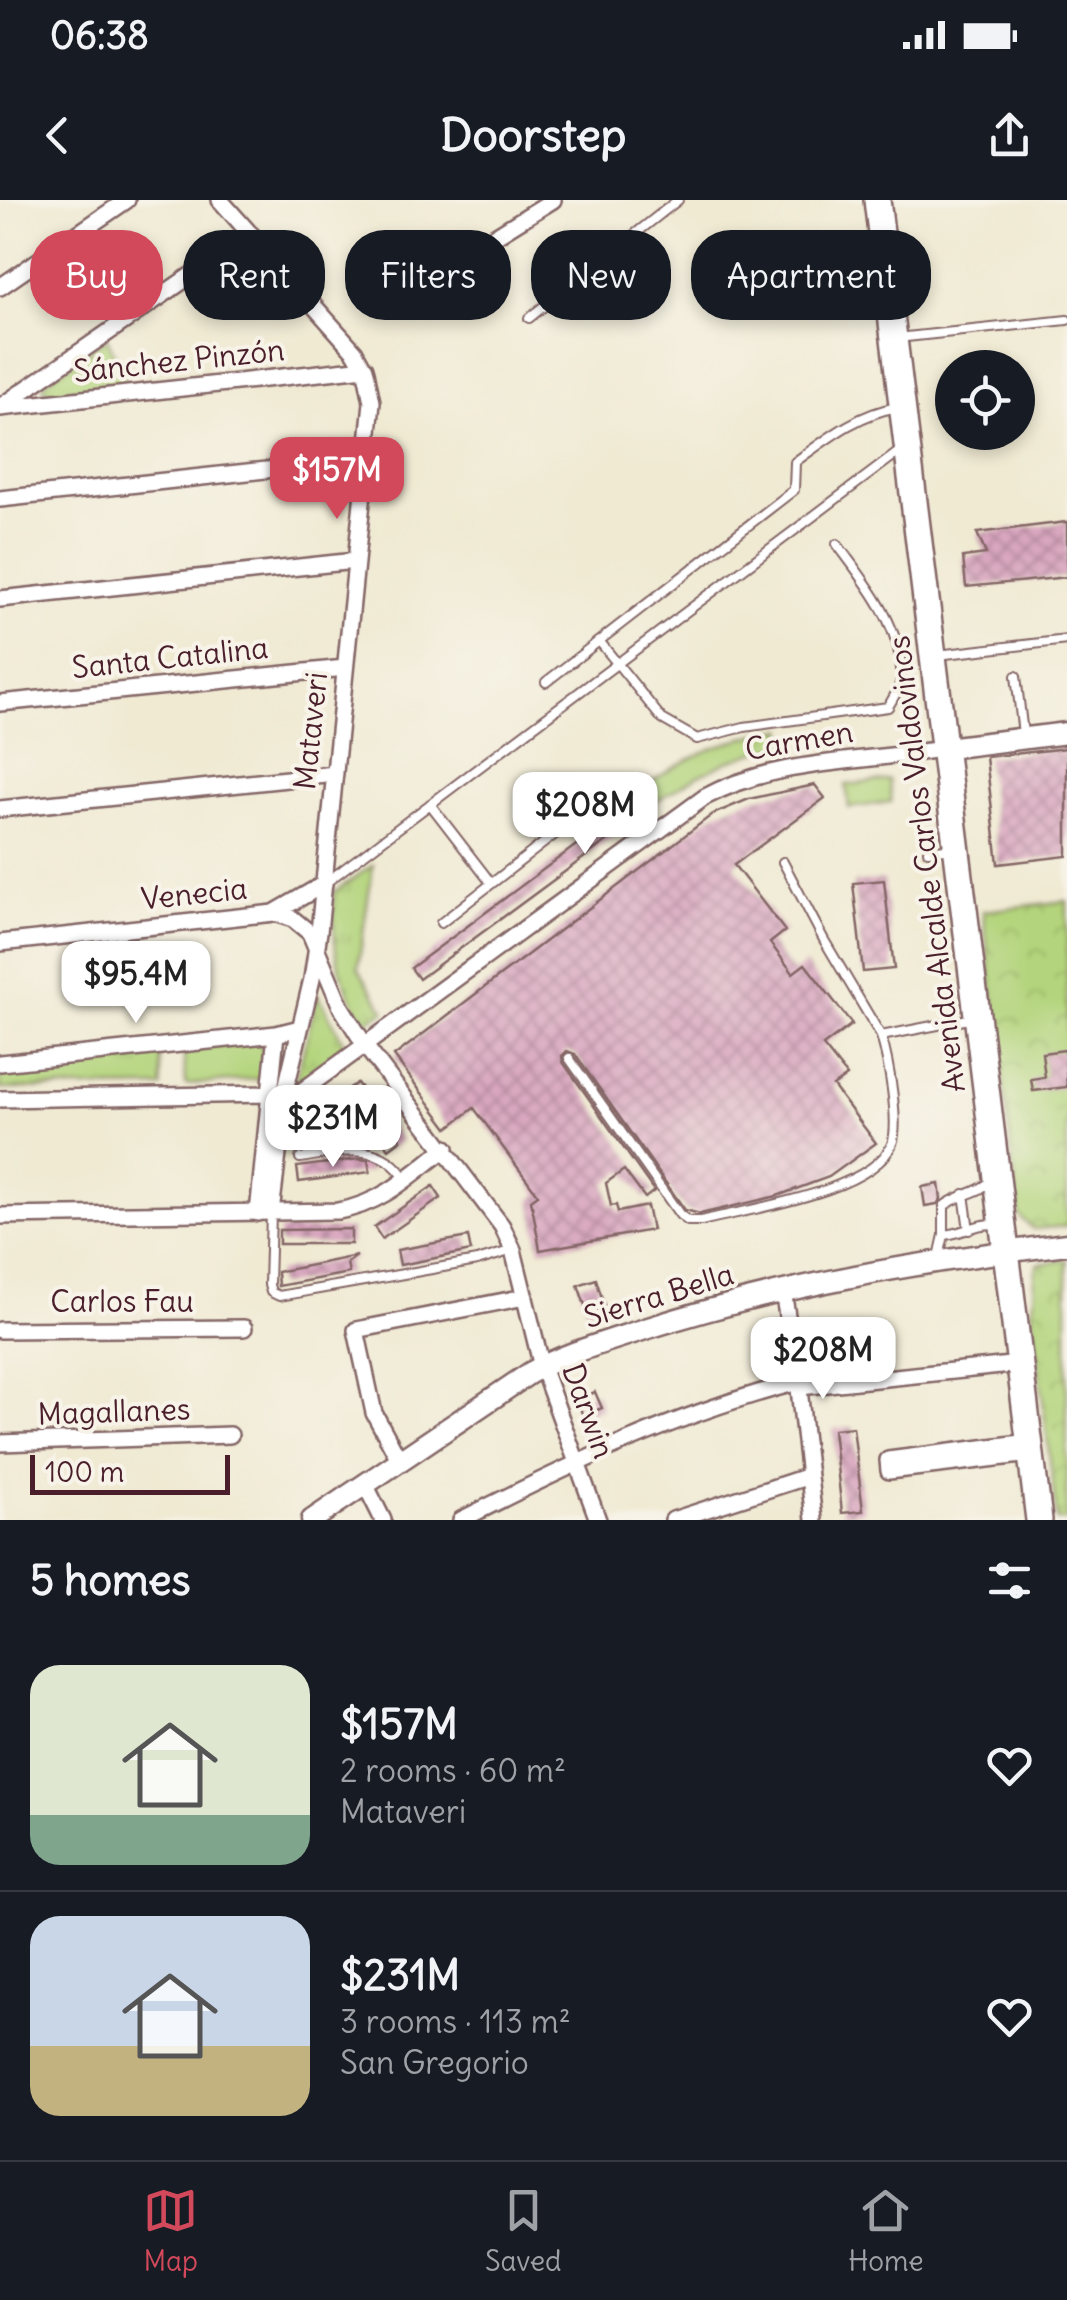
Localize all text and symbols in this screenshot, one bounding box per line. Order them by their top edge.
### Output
text: 06:38 [50,12,149,59]
text: Doorstep [441,107,626,163]
icon: back [30,108,85,163]
icon: share [982,108,1037,163]
chip: Buy [30,230,163,320]
chip: Rent [183,230,325,320]
chip: Filters [345,230,511,320]
chip: New [531,230,671,320]
chip: Apartment [691,230,931,320]
street label: Sánchez Pinzón [72,330,286,390]
map controls [935,350,1035,450]
button: locate [935,350,1035,450]
pin: $157M [267,437,407,522]
text: $157M [292,449,382,490]
street label: Santa Catalina [70,628,270,686]
street label: Avenida Alcalde Carlos Valdovinos [879,634,973,1095]
street label: Mataveri [285,670,335,792]
street label: Carmen [742,712,856,768]
pin: $208M [515,772,655,857]
text: $208M [535,784,635,825]
street label: Venecia [139,869,249,917]
pin: $95.4M [55,941,217,1026]
text: $95.4M [83,953,189,994]
pin: $231M [263,1085,403,1170]
text: $231M [287,1097,379,1138]
street label: Sierra Bella [579,1254,738,1336]
street label: Carlos Fau [50,1282,194,1320]
pin: $208M [753,1317,893,1402]
text: $208M [773,1329,873,1370]
street label: Darwin [554,1358,624,1463]
street label: Magallanes [37,1389,191,1433]
scale bar [30,1450,230,1494]
text: 100 m [45,1454,124,1490]
icon: filters [982,1553,1037,1608]
text: 5 homes [30,1554,191,1606]
text: $157M [340,1698,458,1750]
icon: home [110,1705,230,1825]
icon: heart [982,1738,1037,1793]
text: 2 rooms · 60 m² [340,1750,566,1791]
text: Mataveri [340,1791,466,1832]
text: $231M [340,1949,460,2001]
icon: home [110,1956,230,2076]
icon: heart [982,1989,1037,2044]
text: 3 rooms · 113 m² [340,2001,571,2042]
text: San Gregorio [340,2042,529,2083]
tab: Map [143,2183,198,2279]
tab: Saved [485,2183,562,2279]
tab: Home [848,2183,924,2279]

